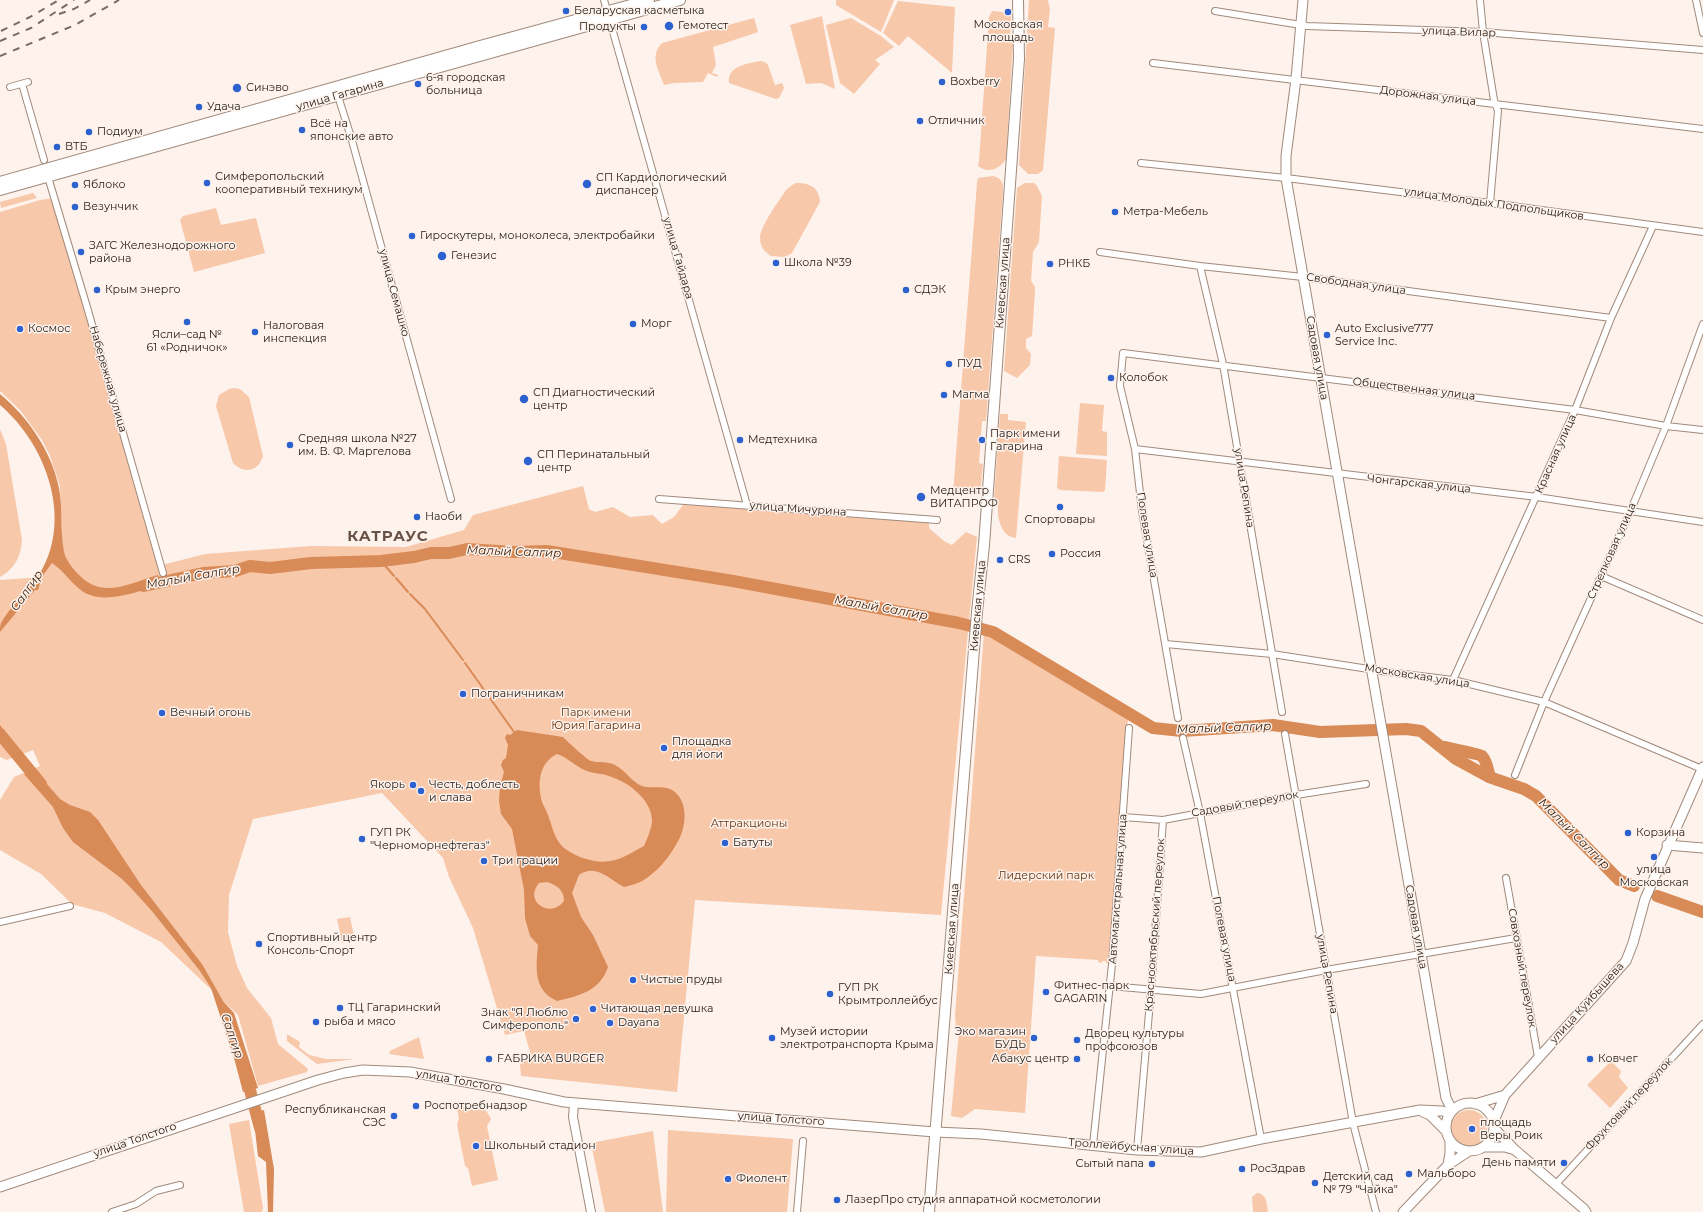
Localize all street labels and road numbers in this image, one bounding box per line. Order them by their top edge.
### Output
street label: улица Вилар [1422,24,1496,40]
street label: улица Гагарина [295,76,385,114]
street label: Дорожная улица [1379,84,1477,108]
street label: улица Молодых Подпольщиков [1403,185,1585,223]
street label: улица Гайдара [660,215,696,301]
street label: Киевская улица [993,237,1013,329]
street label: улица Семашко [376,248,412,338]
street label: Свободная улица [1305,270,1407,298]
street label: Садовая улица [1303,315,1331,401]
street label: Набережная улица [86,324,130,434]
street label: Общественная улица [1352,375,1476,403]
street label: Красная улица [1533,412,1579,496]
street label: улица Репина [1231,447,1257,529]
street label: Чонгарская улица [1366,472,1472,496]
street label: Полевая улица [1134,491,1160,579]
street label: улица Мичурина [749,499,847,519]
street label: Стрелковая улица [1585,501,1639,601]
street label: Киевская улица [967,560,989,652]
street label: Московская улица [1363,661,1471,691]
street label: Садовый переулок [1190,788,1300,820]
street label: Автомагистральная улица [1106,813,1130,965]
street label: Краснооктябрьский переулок [1142,838,1168,1012]
street label: Киевская улица [942,883,962,975]
street label: Садовая улица [1402,884,1430,970]
street label: Полевая улица [1209,895,1239,983]
street label: Совхозный переулок [1505,907,1539,1029]
street label: улица Репина [1314,933,1340,1015]
street label: улица Куйбышева [1547,960,1627,1046]
street label: Фруктовый переулок [1582,1055,1676,1153]
street label: улица Толстого [415,1067,503,1095]
street label: улица Толстого [737,1109,825,1129]
street label: улица Толстого [92,1120,178,1160]
street label: Троллейбусная улица [1068,1136,1194,1158]

